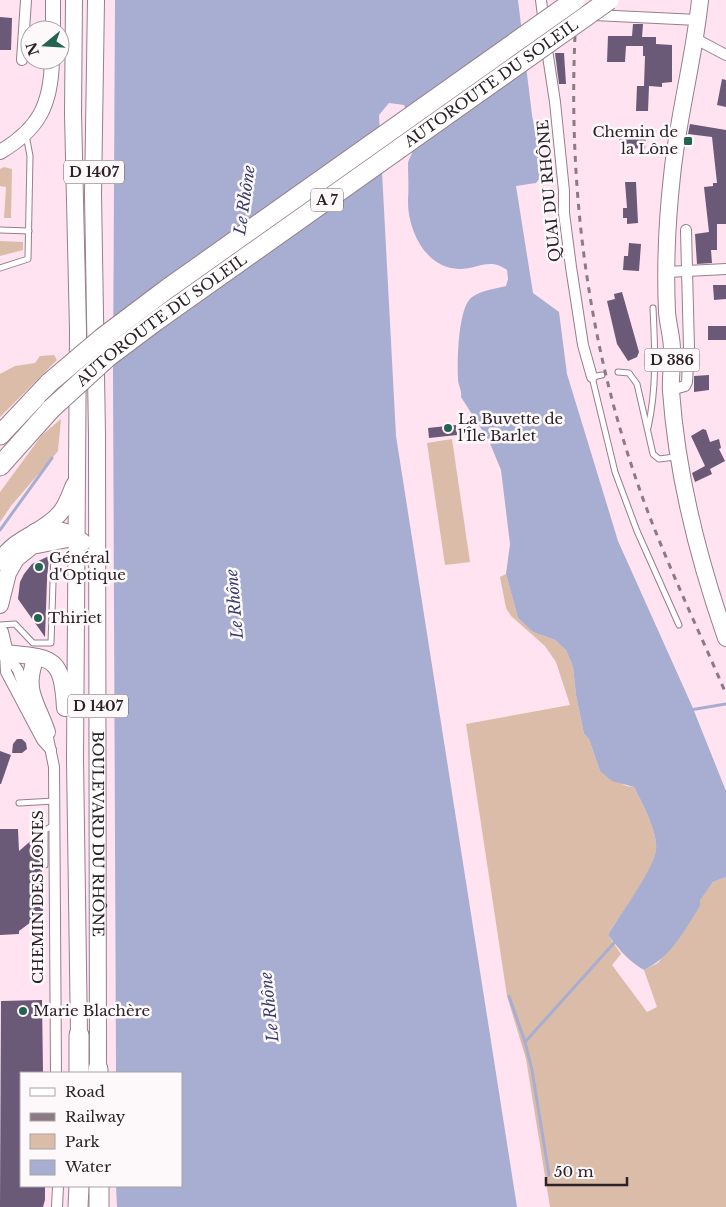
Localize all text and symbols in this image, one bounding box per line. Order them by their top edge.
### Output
street label: AUTOROUTE DU SOLEIL [400,15,582,152]
north arrow [20,20,70,70]
text: N [22,40,43,58]
street label: QUAI DU RHÔNE [533,119,564,263]
place label: Chemin de la Lône [592,122,678,158]
marker: Chemin de la Lône [682,135,694,147]
road number: D 1407 [64,160,124,183]
water label: Le Rhône [229,163,259,237]
road number: A 7 [311,188,343,212]
street label: AUTOROUTE DU SOLEIL [71,250,250,391]
road number: D 386 [644,348,700,372]
place label: La Buvette de l'Île Barlet [458,409,563,445]
marker: La Buvette de l'Île Barlet [442,422,454,434]
place label: Général d'Optique [49,548,126,584]
marker: Général d'Optique [33,561,45,573]
water label: Le Rhône [221,568,247,641]
place label: Thiriet [48,608,102,627]
marker: Thiriet [32,612,44,624]
road number: D 1407 [68,694,128,718]
street label: BOULEVARD DU RHÔNE [88,731,108,937]
street label: CHEMIN DES LONES [28,810,47,984]
water label: Le Rhône [255,970,283,1044]
place label: Marie Blachère [33,1001,150,1020]
marker: Marie Blachère [17,1005,29,1017]
legend [20,1072,182,1187]
text: Road [65,1082,105,1101]
text: Railway [65,1107,126,1126]
text: Park [65,1132,101,1151]
scale bar [546,1154,627,1186]
text: Water [64,1157,112,1176]
text: 50 m [554,1162,594,1181]

